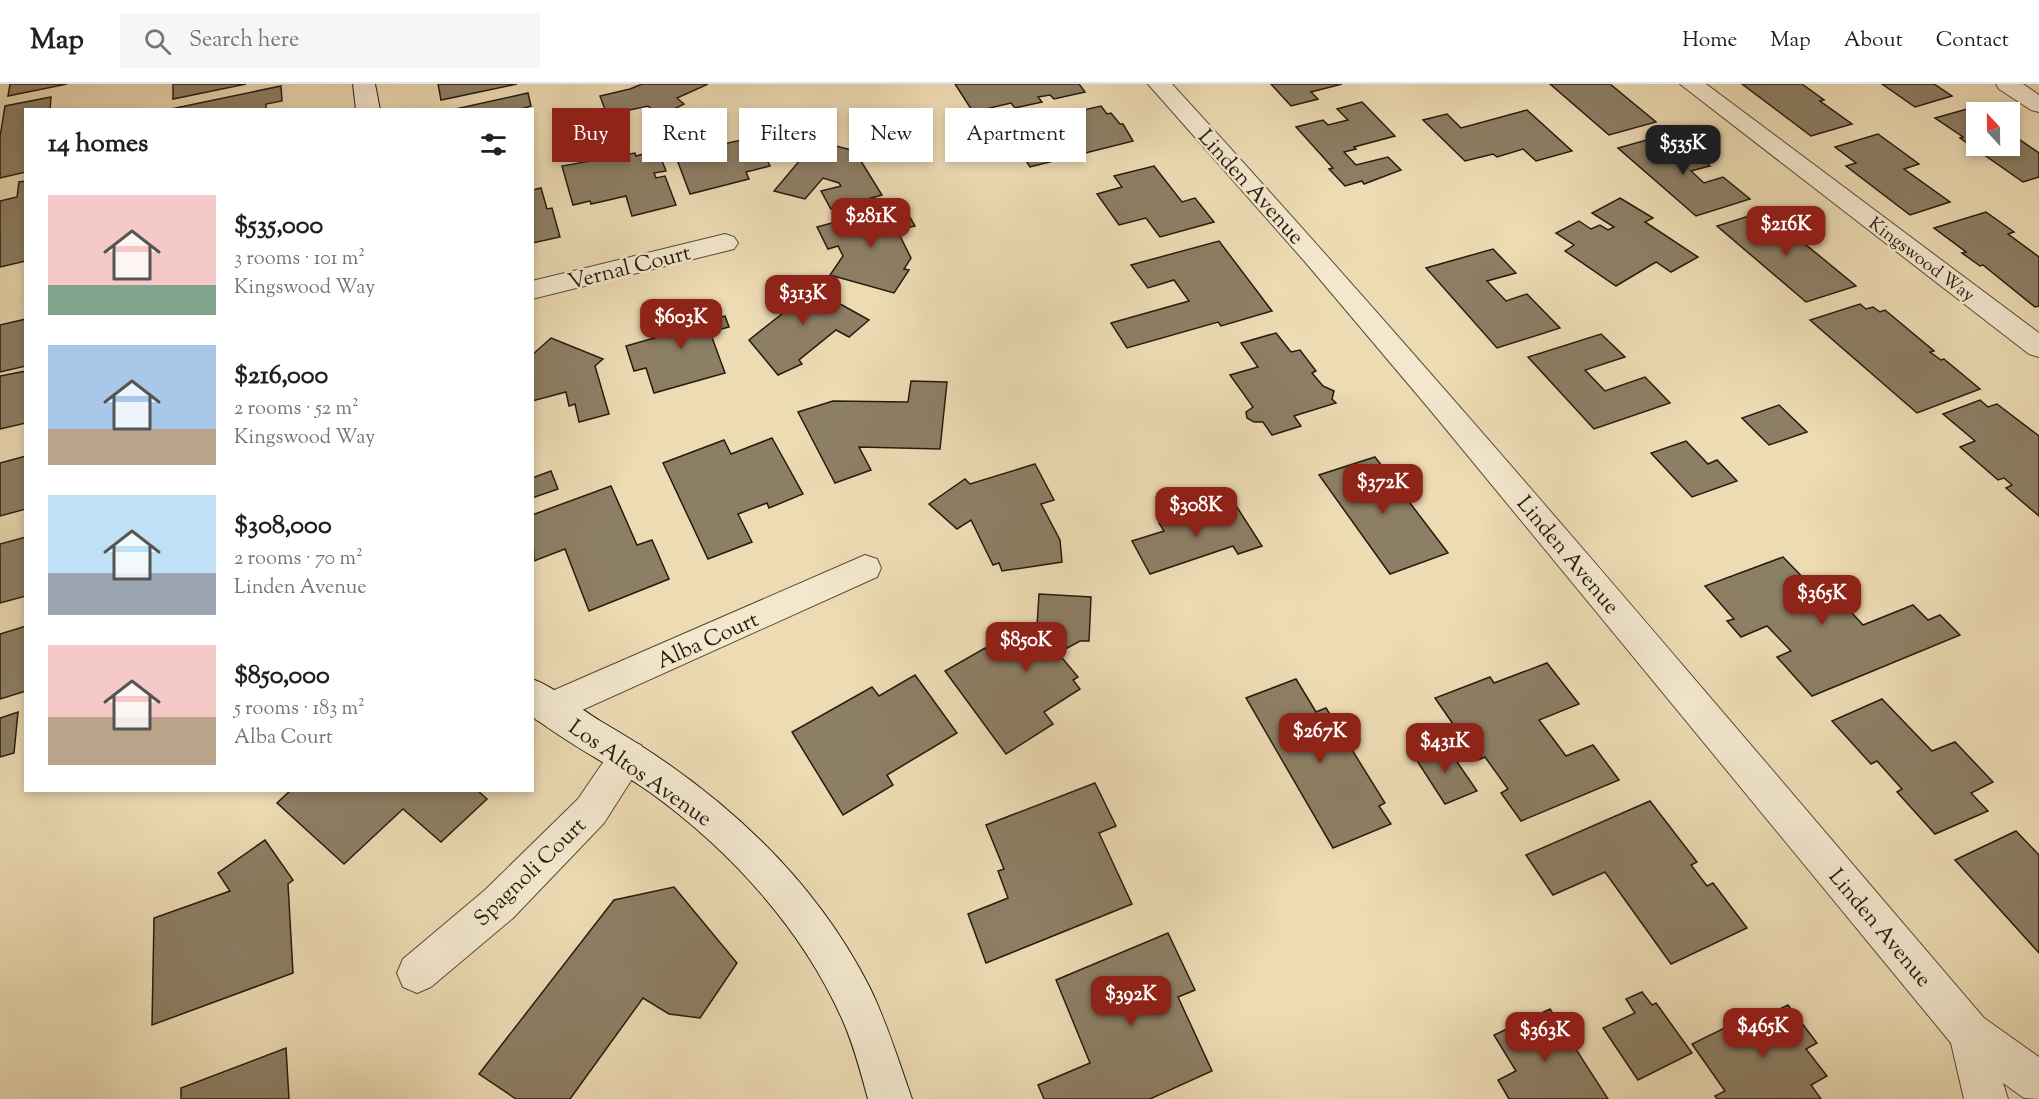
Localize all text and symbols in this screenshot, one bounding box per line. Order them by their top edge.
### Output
search box [120,14,540,68]
text: Map [30,21,84,61]
icon: search [141,25,174,58]
text: Search here [189,25,299,57]
text: Home [1682,26,1737,56]
text: Map [1770,26,1811,56]
text: About [1844,26,1903,56]
text: Contact [1936,26,2009,56]
north arrow [1966,102,2020,156]
map controls [1966,102,2020,156]
chip: Buy [552,108,630,162]
chip: Rent [642,108,727,162]
chip: Filters [739,108,837,162]
chip: New [849,108,933,162]
chip: Apartment [945,108,1086,162]
street label: Linden Avenue [1189,123,1310,253]
pin: $535K [1641,125,1725,176]
text: 14 homes [48,126,148,163]
icon: filters [477,128,510,161]
text: $535K [1660,130,1706,159]
pin: $281K [829,198,913,249]
text: $281K [845,203,897,232]
pin: $216K [1744,206,1828,257]
text: $535,000 [234,208,323,245]
text: $216K [1760,211,1812,240]
street label: Kingswood Way [1862,212,1979,309]
icon: home [96,219,168,291]
street label: Vernal Court [565,238,695,300]
text: 3 rooms · 101 m² [234,245,365,274]
text: Kingswood Way [234,274,375,303]
pin: $313K [761,275,845,326]
text: $313K [779,280,827,309]
pin: $603K [639,299,723,350]
text: $603K [654,304,708,333]
text: $216,000 [234,358,328,395]
icon: home [96,369,168,441]
text: 2 rooms · 52 m² [234,395,359,424]
text: Kingswood Way [234,424,375,453]
pin: $372K [1341,464,1425,515]
text: $372K [1357,469,1409,498]
pin: $308K [1154,487,1238,538]
street label: Linden Avenue [1508,490,1626,622]
text: $308K [1169,492,1223,521]
text: $308,000 [234,508,332,545]
icon: home [96,519,168,591]
text: 2 rooms · 70 m² [234,545,363,574]
text: Linden Avenue [234,574,367,603]
pin: $365K [1780,575,1864,626]
text: $365K [1797,580,1847,609]
street label: Alba Court [652,605,765,678]
pin: $850K [984,622,1068,673]
text: $850K [1000,627,1052,656]
text: $850,000 [234,658,330,695]
icon: home [96,669,168,741]
text: 5 rooms · 183 m² [234,695,365,724]
street label: Los Altos Avenue [561,713,718,836]
pin: $267K [1278,713,1362,764]
text: $267K [1293,718,1347,747]
pin: $431K [1403,723,1487,774]
text: Alba Court [234,724,333,753]
text: $431K [1420,728,1470,757]
street label: Spagnoli Court [468,811,595,935]
street label: Linden Avenue [1820,863,1938,995]
pin: $392K [1089,976,1173,1027]
text: $392K [1105,981,1157,1010]
pin: $465K [1721,1008,1805,1059]
pin: $363K [1503,1012,1587,1063]
text: $465K [1737,1013,1789,1042]
text: $363K [1519,1017,1571,1046]

